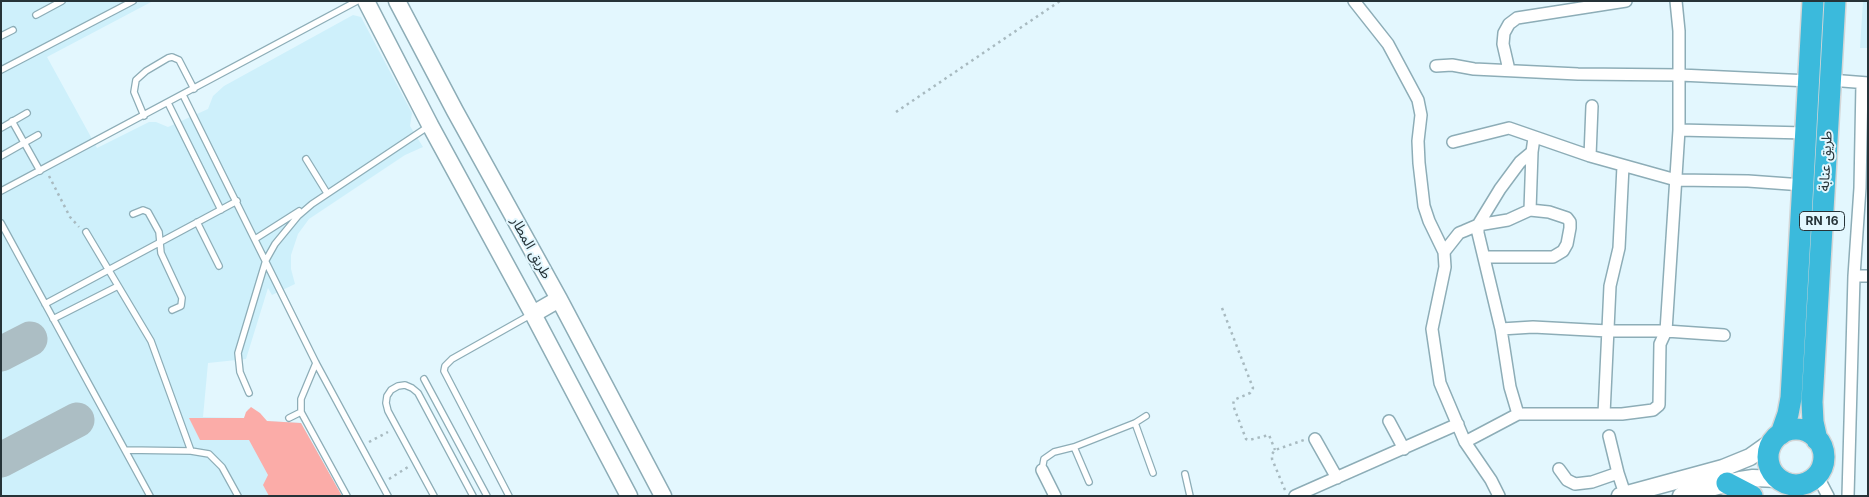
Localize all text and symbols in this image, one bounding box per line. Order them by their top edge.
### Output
street label: طريق عنابة [1816,130,1836,192]
road number: RN 16 [1800,212,1844,230]
street label: طريق المطار [507,214,555,282]

